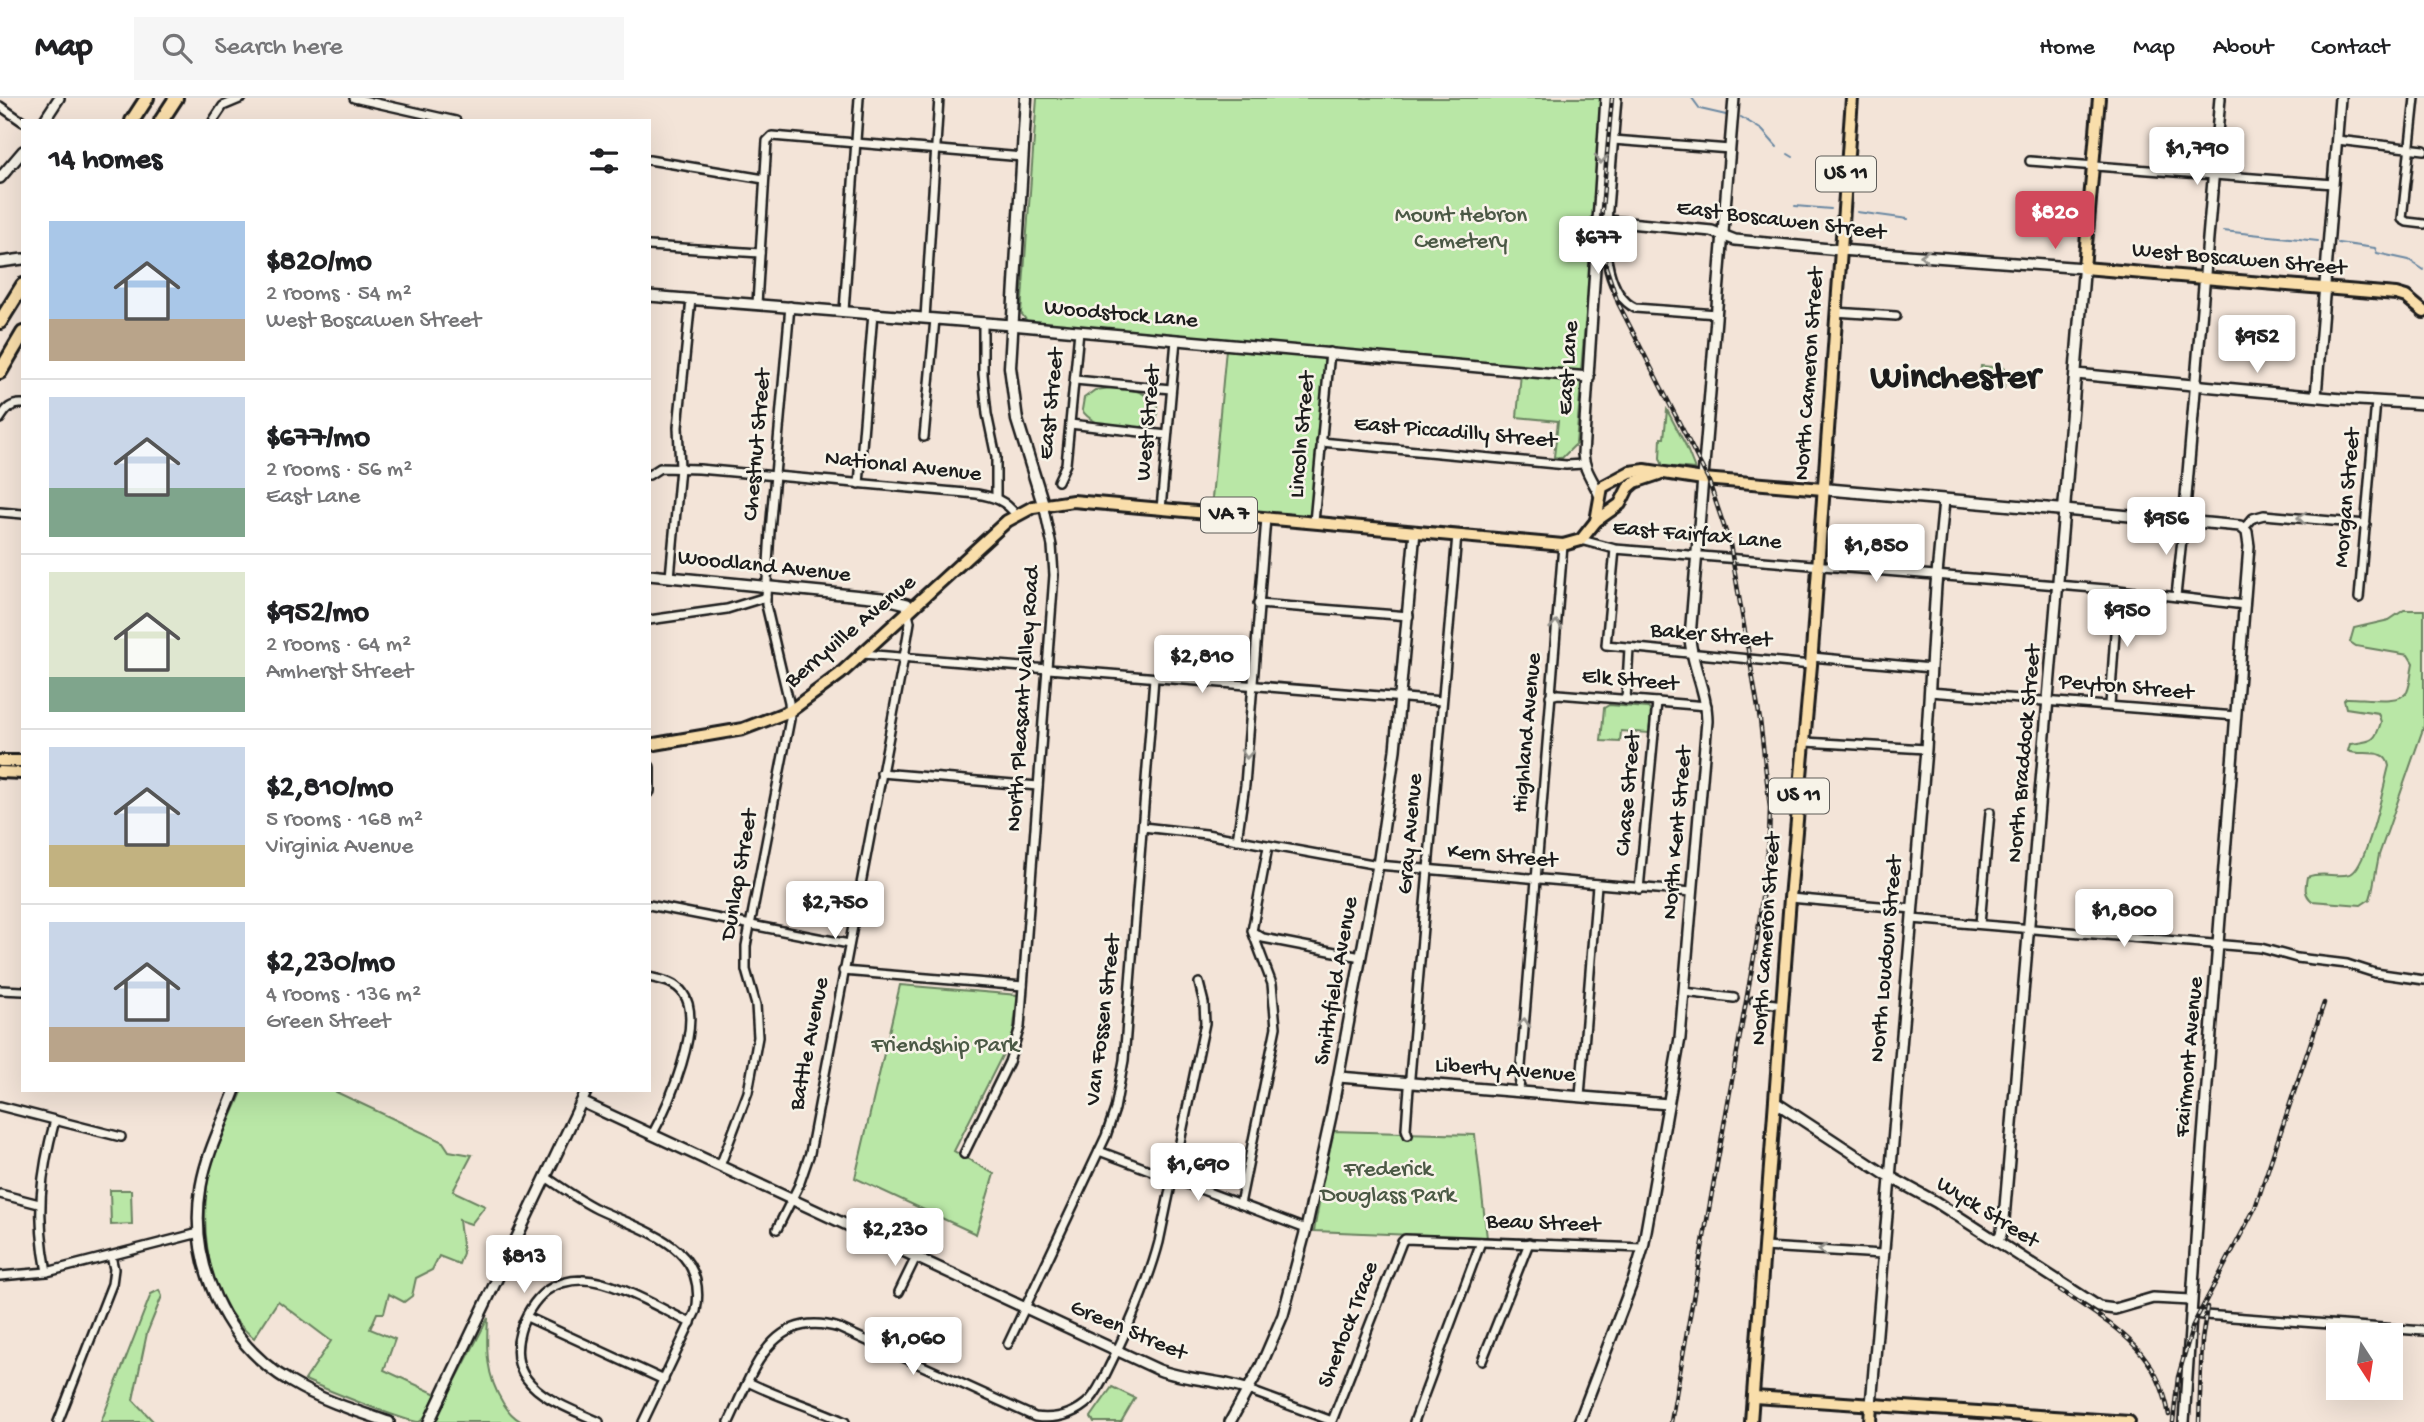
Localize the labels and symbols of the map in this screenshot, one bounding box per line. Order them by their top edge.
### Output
pin: $1,790 [2140,127,2254,187]
one-way arrow [1594,154,1609,165]
road number: US 11 [1816,156,1876,192]
pin: $820 [2014,192,2096,251]
street label: East Boscawen Street [1675,195,1889,247]
park label: Mount Hebron Cemetery [1395,203,1527,256]
pin: $677 [1557,216,1639,276]
street label: West Boscawen Street [2131,237,2349,283]
one-way arrow [1919,249,1930,264]
street label: North Cameron Street [1789,265,1831,481]
street label: Woodstock Lane [1043,295,1200,335]
pin: $952 [2216,316,2298,375]
street label: East Lane [1552,319,1586,416]
street label: East Street [1033,345,1071,461]
district label: Winchester [1870,357,2044,401]
street label: West Street [1130,362,1168,482]
street label: Chestnut Street [738,366,778,522]
street label: Lincoln Street [1284,369,1322,499]
street label: East Piccadilly Street [1353,411,1559,455]
street label: Morgan Street [2328,426,2368,569]
street label: National Avenue [823,445,984,489]
road number: VA 7 [1201,498,1257,532]
pin: $956 [2125,498,2207,557]
one-way arrow [2296,511,2307,526]
street label: East Fairfax Lane [1611,515,1784,557]
pin: $1,850 [1819,524,1933,584]
street label: Woodland Avenue [676,544,853,590]
street label: North Pleasant Valley Road [1001,564,1047,833]
street label: Berryville Avenue [779,569,923,695]
pin: $950 [2086,589,2168,649]
street label: Baker Street [1648,617,1774,655]
one-way arrow [1548,620,1563,631]
pin: $2,810 [1145,636,1259,695]
street label: North Braddock Street [2002,642,2048,864]
street label: Highland Avenue [1508,651,1549,814]
street label: Elk Street [1581,663,1681,699]
street label: Peyton Street [2057,669,2196,707]
street label: Chase Street [1610,729,1648,857]
street label: North Kent Street [1657,744,1699,921]
one-way arrow [1240,748,1255,759]
street label: Gray Avenue [1392,771,1430,896]
road number: US 11 [1769,778,1829,814]
street label: Dunlap Street [715,806,765,945]
street label: North Cameron Street [1746,830,1788,1046]
street label: Kern Street [1446,839,1560,875]
street label: North Loudoun Street [1865,853,1910,1063]
pin: $2,750 [778,882,892,941]
pin: $1,800 [2067,890,2181,949]
street label: Smithfield Avenue [1309,893,1365,1067]
street label: Van Fossen Street [1080,931,1128,1108]
street label: Battle Avenue [784,974,836,1114]
street label: Fairmont Avenue [2169,975,2211,1139]
one-way arrow [1516,1017,1531,1028]
park label: Friendship Park [870,1033,1022,1060]
street label: Liberty Avenue [1434,1053,1577,1089]
pin: $1,690 [1141,1144,1255,1203]
park label: Frederick Douglass Park [1319,1157,1458,1210]
street label: Wyck Street [1931,1171,2045,1256]
pin: $2,230 [838,1208,952,1268]
street label: Beau Street [1485,1208,1602,1240]
pin: $813 [483,1236,565,1295]
one-way arrow [1817,1243,1828,1258]
street label: Sherlock Trace [1313,1257,1386,1392]
street label: Green Street [1066,1294,1192,1368]
pin: $1,060 [856,1318,970,1377]
north arrow [2326,1323,2403,1400]

